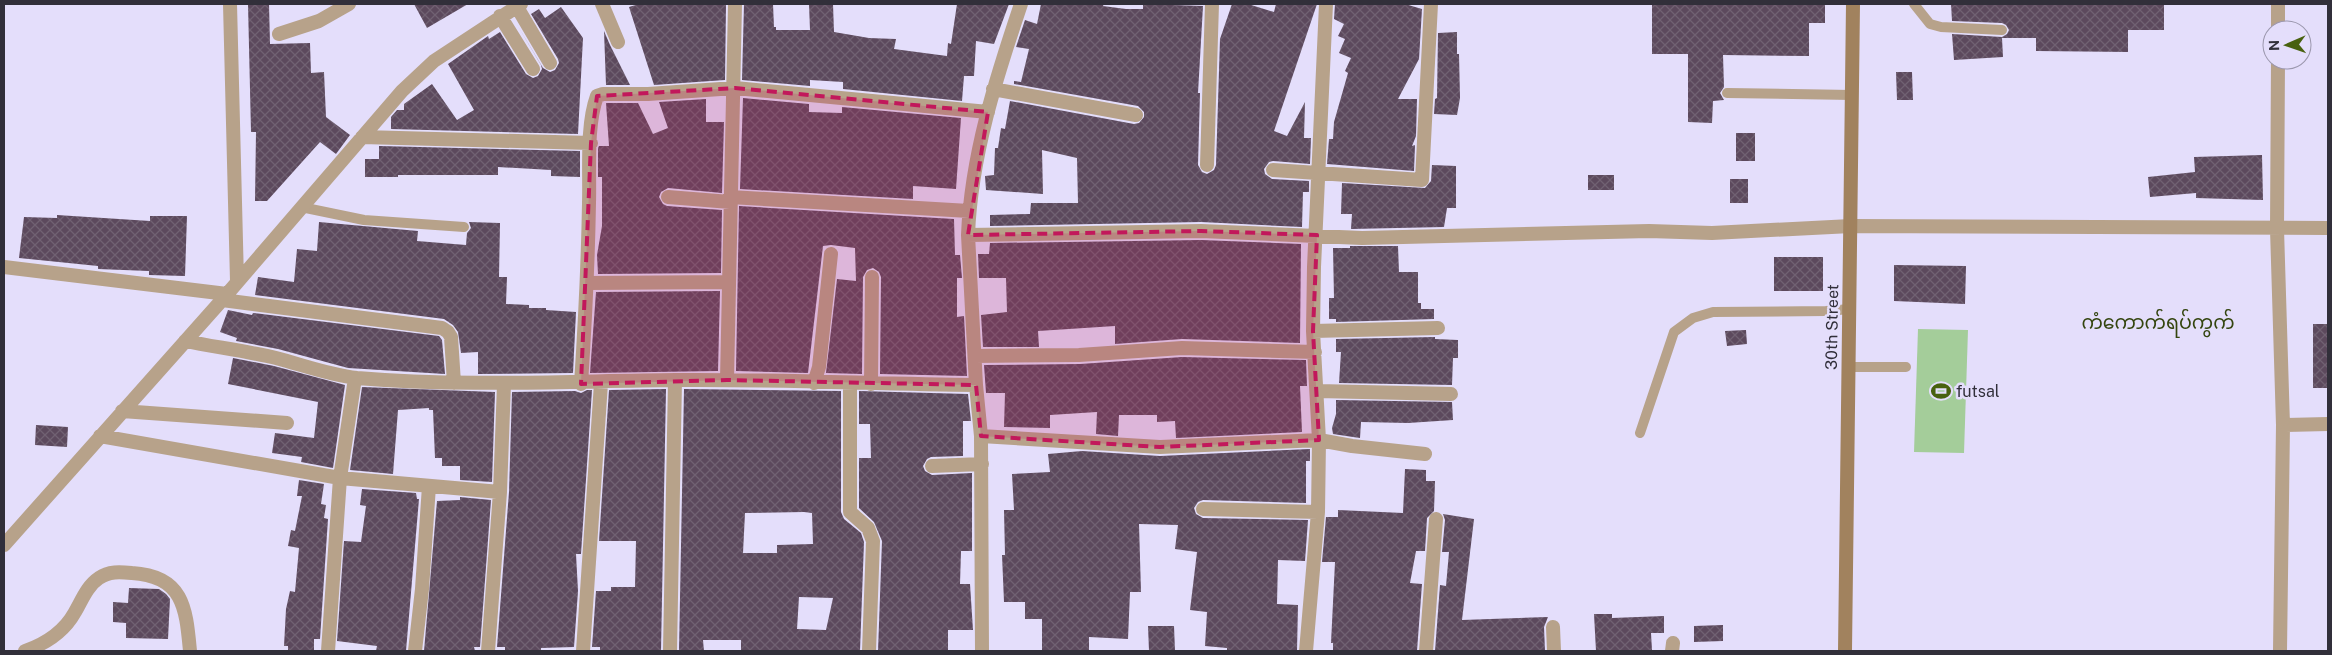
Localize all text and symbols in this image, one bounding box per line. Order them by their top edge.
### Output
north arrow [2262,20,2312,70]
text: N [2266,40,2282,51]
street label: 30th Street [1822,284,1842,370]
district label: ကံကောက်ရပ်ကွက် [2081,308,2235,338]
sports icon: futsal [1930,380,1952,402]
place label: futsal [1956,382,2000,401]

